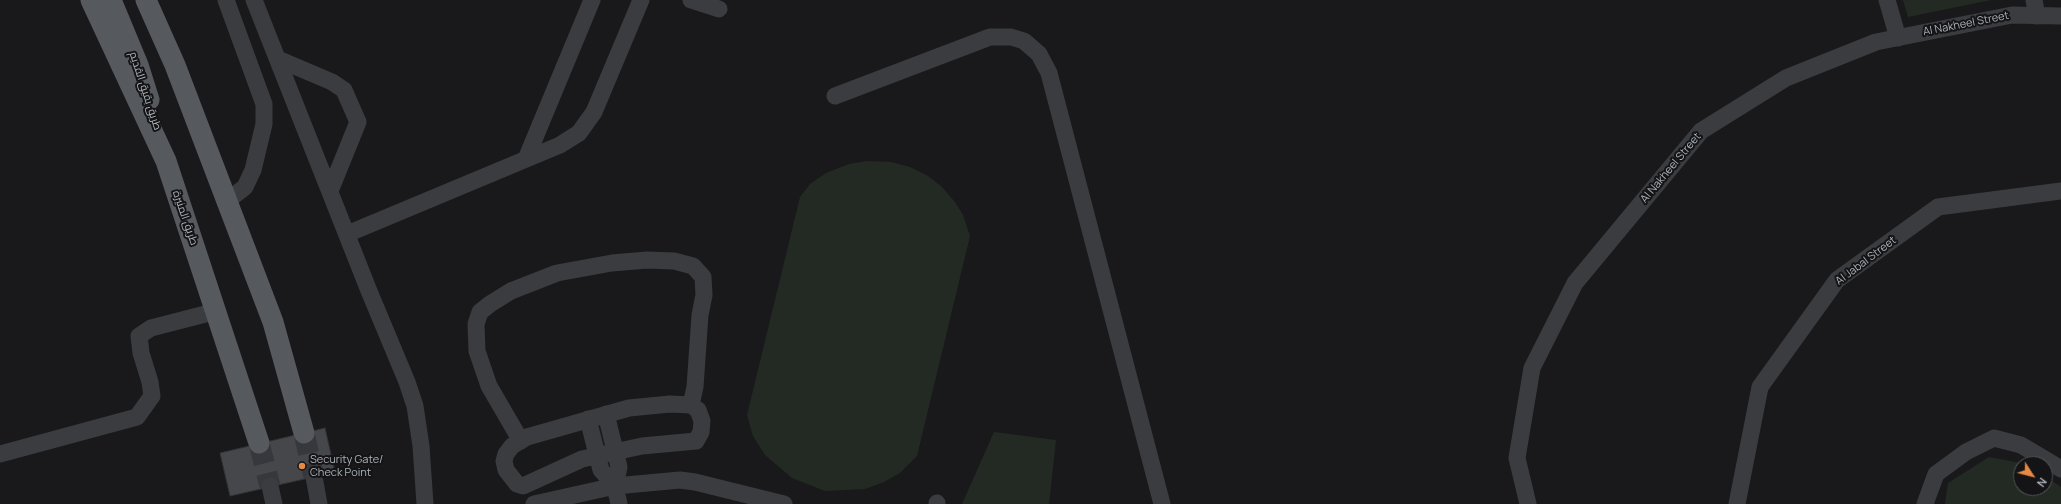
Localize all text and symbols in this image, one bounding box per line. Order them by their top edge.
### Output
street label: Al Nakheel Street [1922,9,2010,39]
street label: طريق بقيق القديم [126,50,164,132]
street label: Al Nakheel Street [1638,130,1704,206]
street label: طريق المنيرة [169,189,201,247]
street label: Al Jabal Street [1833,234,1899,288]
place label: Security Gate/ Check Point [310,453,383,479]
north arrow [2013,456,2053,496]
marker: Security Gate/ Check Point [297,461,307,471]
text: N [2034,475,2051,490]

